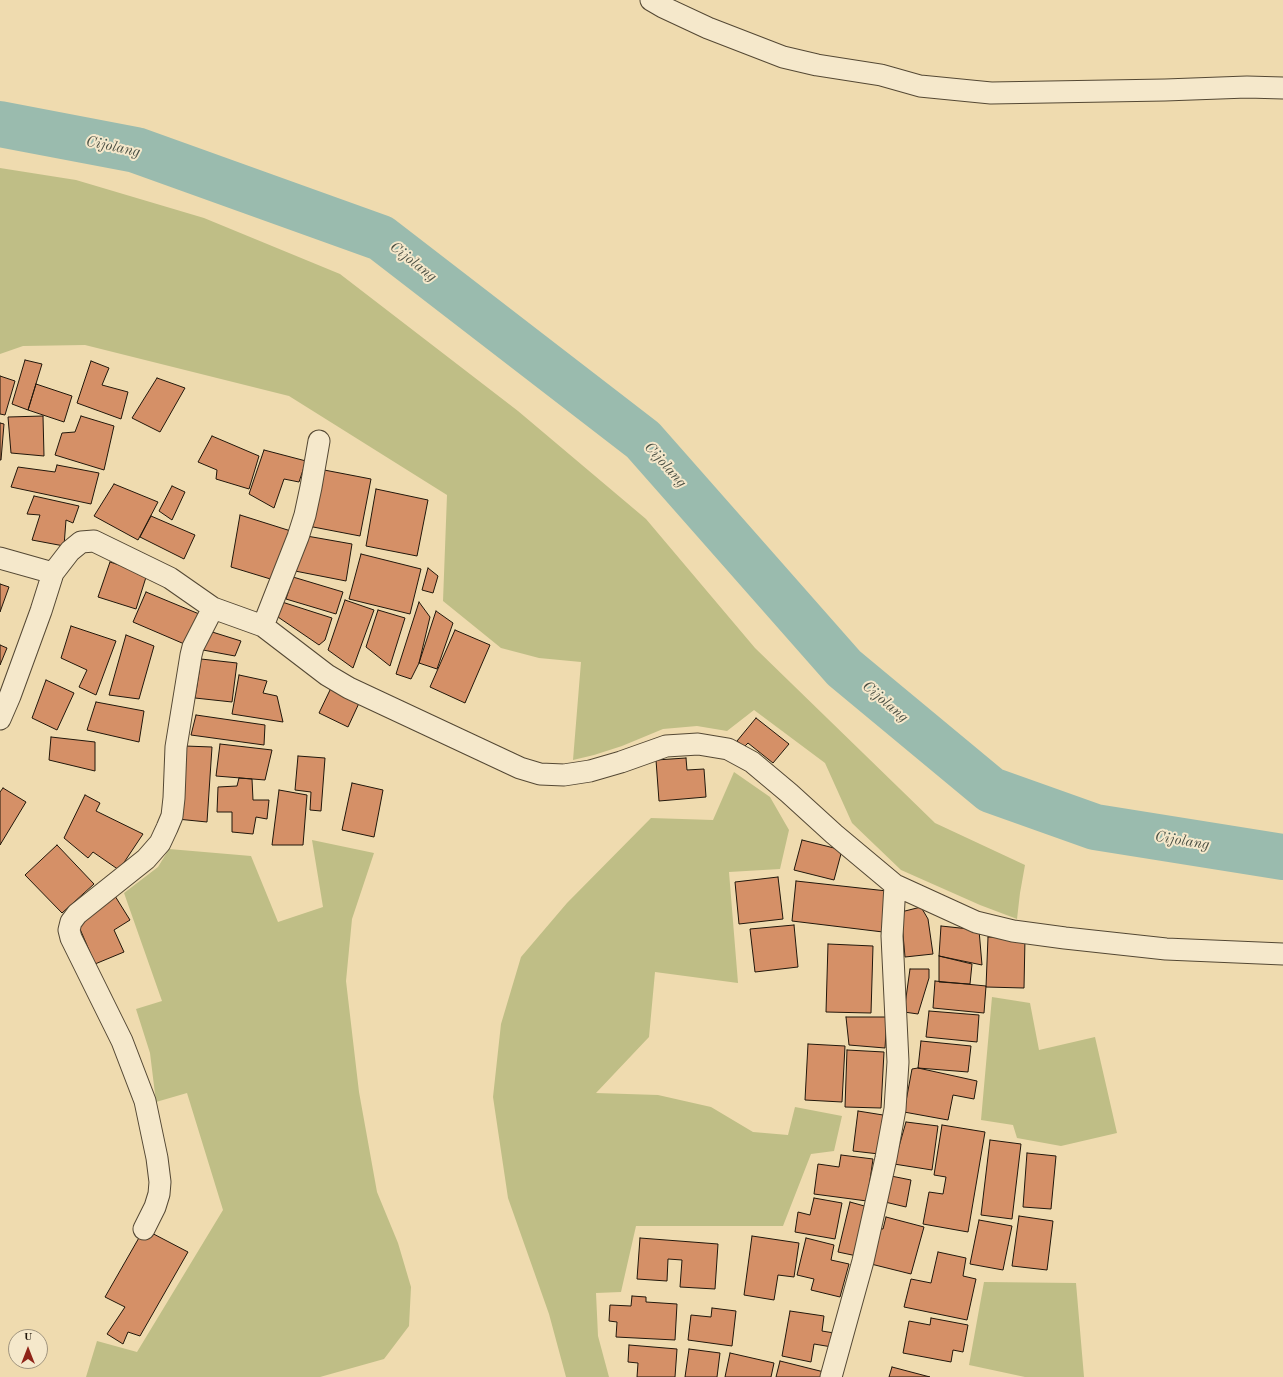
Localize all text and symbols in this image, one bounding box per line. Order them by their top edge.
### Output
water label: Cijolang [84,132,142,162]
water label: Cijolang [386,238,440,286]
water label: Cijolang [640,439,690,491]
water label: Cijolang [858,677,912,727]
water label: Cijolang [1153,828,1211,854]
north arrow [8,1329,48,1369]
text: U [24,1332,32,1343]

